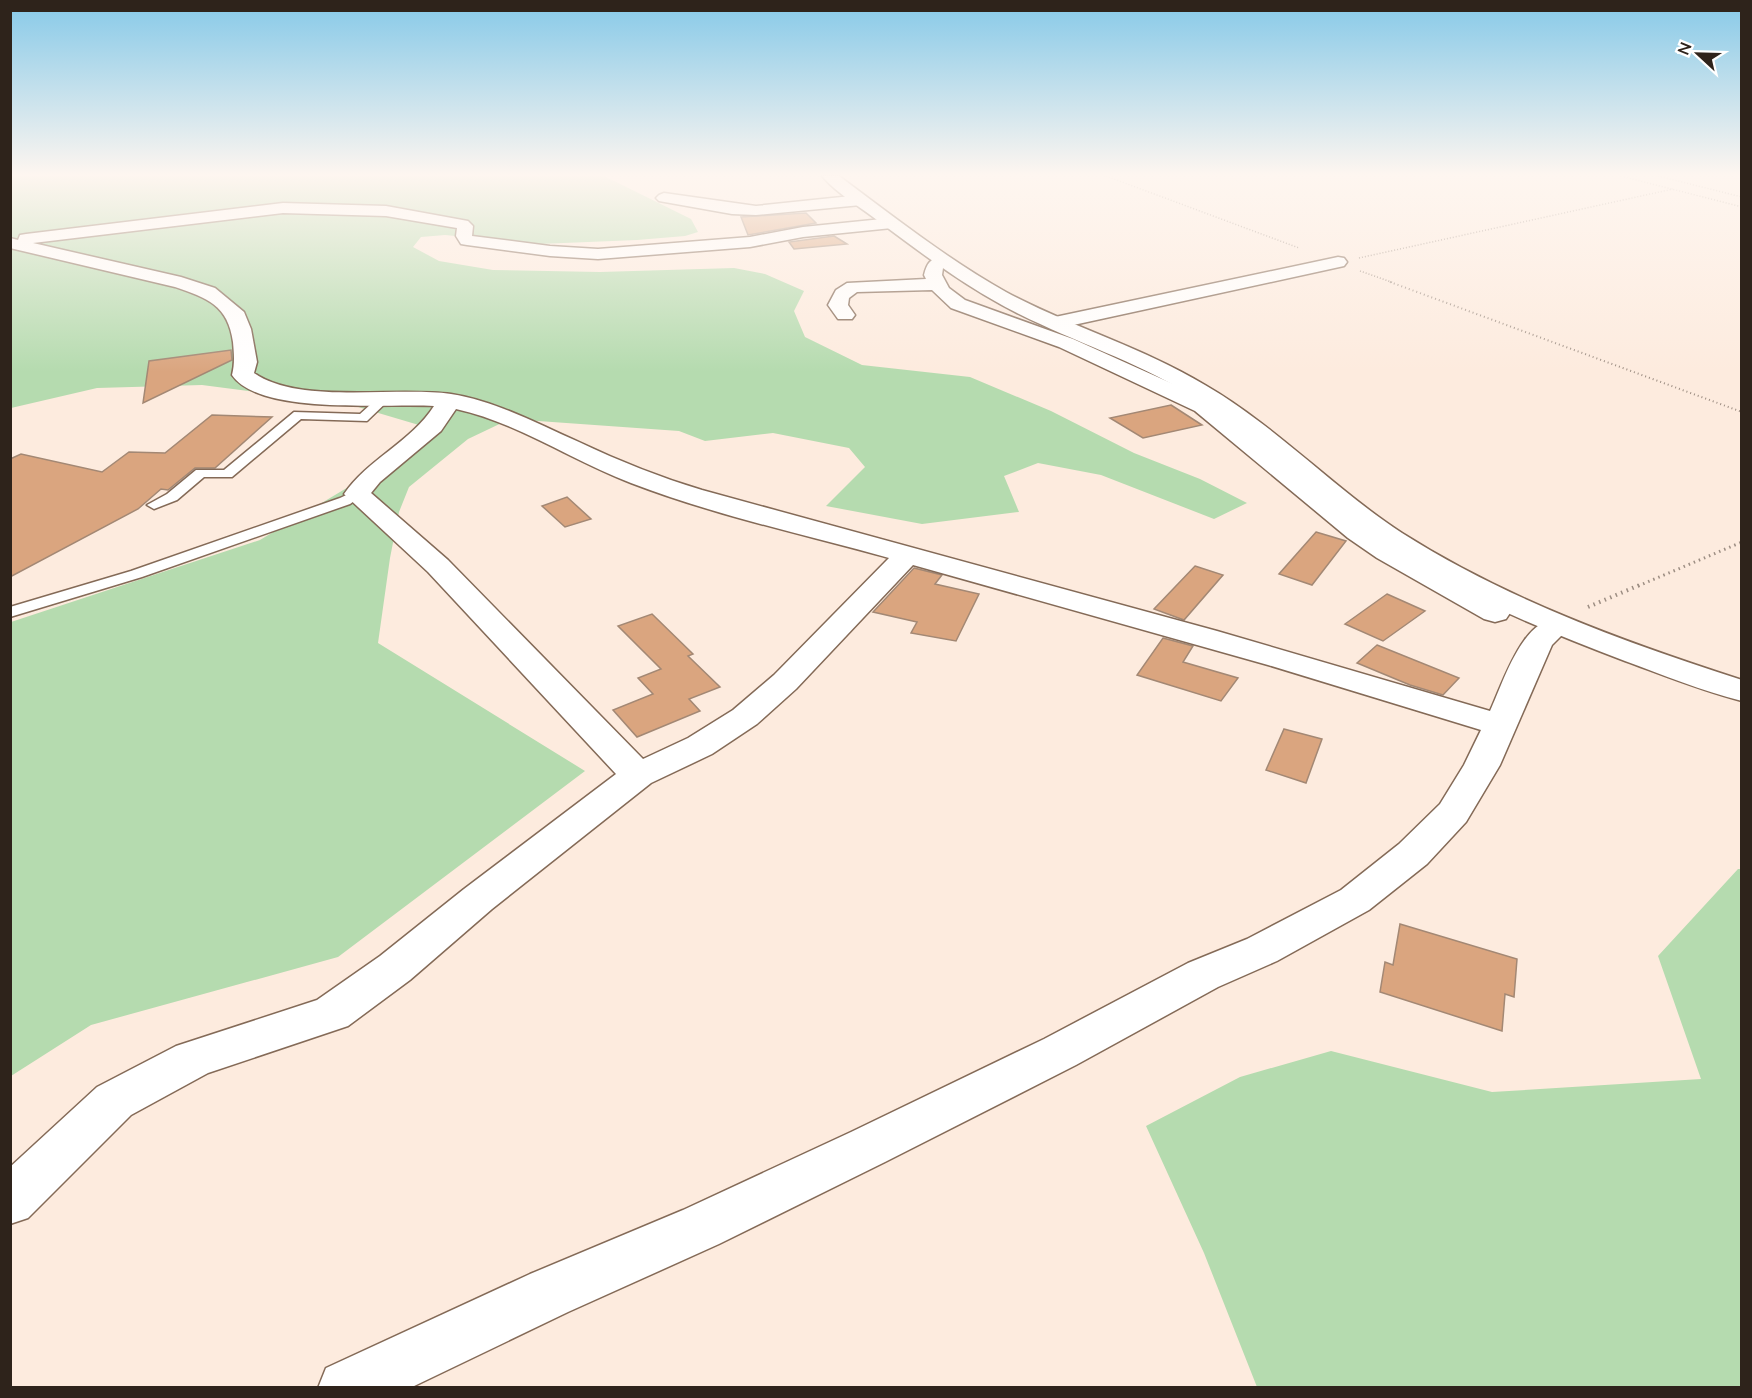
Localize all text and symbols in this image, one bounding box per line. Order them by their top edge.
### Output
north arrow [1668,24,1728,84]
text: N [1673,39,1696,58]

